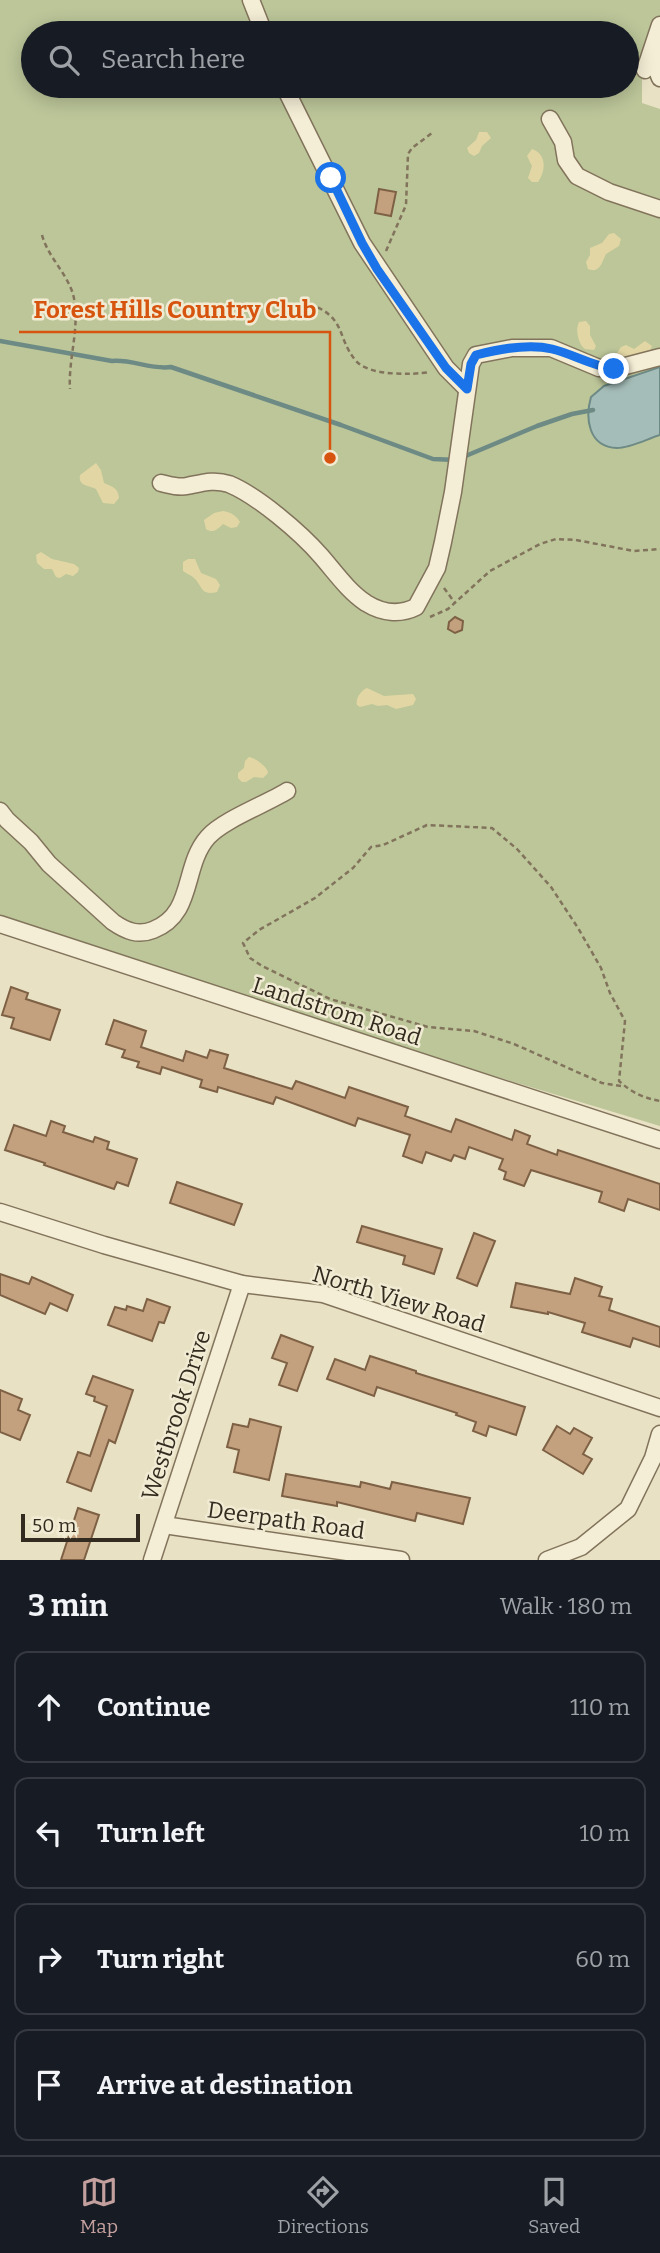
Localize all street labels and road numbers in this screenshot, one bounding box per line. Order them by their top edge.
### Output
street label: Landstrom Road [249,970,425,1052]
street label: North View Road [309,1259,489,1339]
street label: Westbrook Drive [135,1326,217,1504]
street label: Deerpath Road [205,1495,367,1545]

